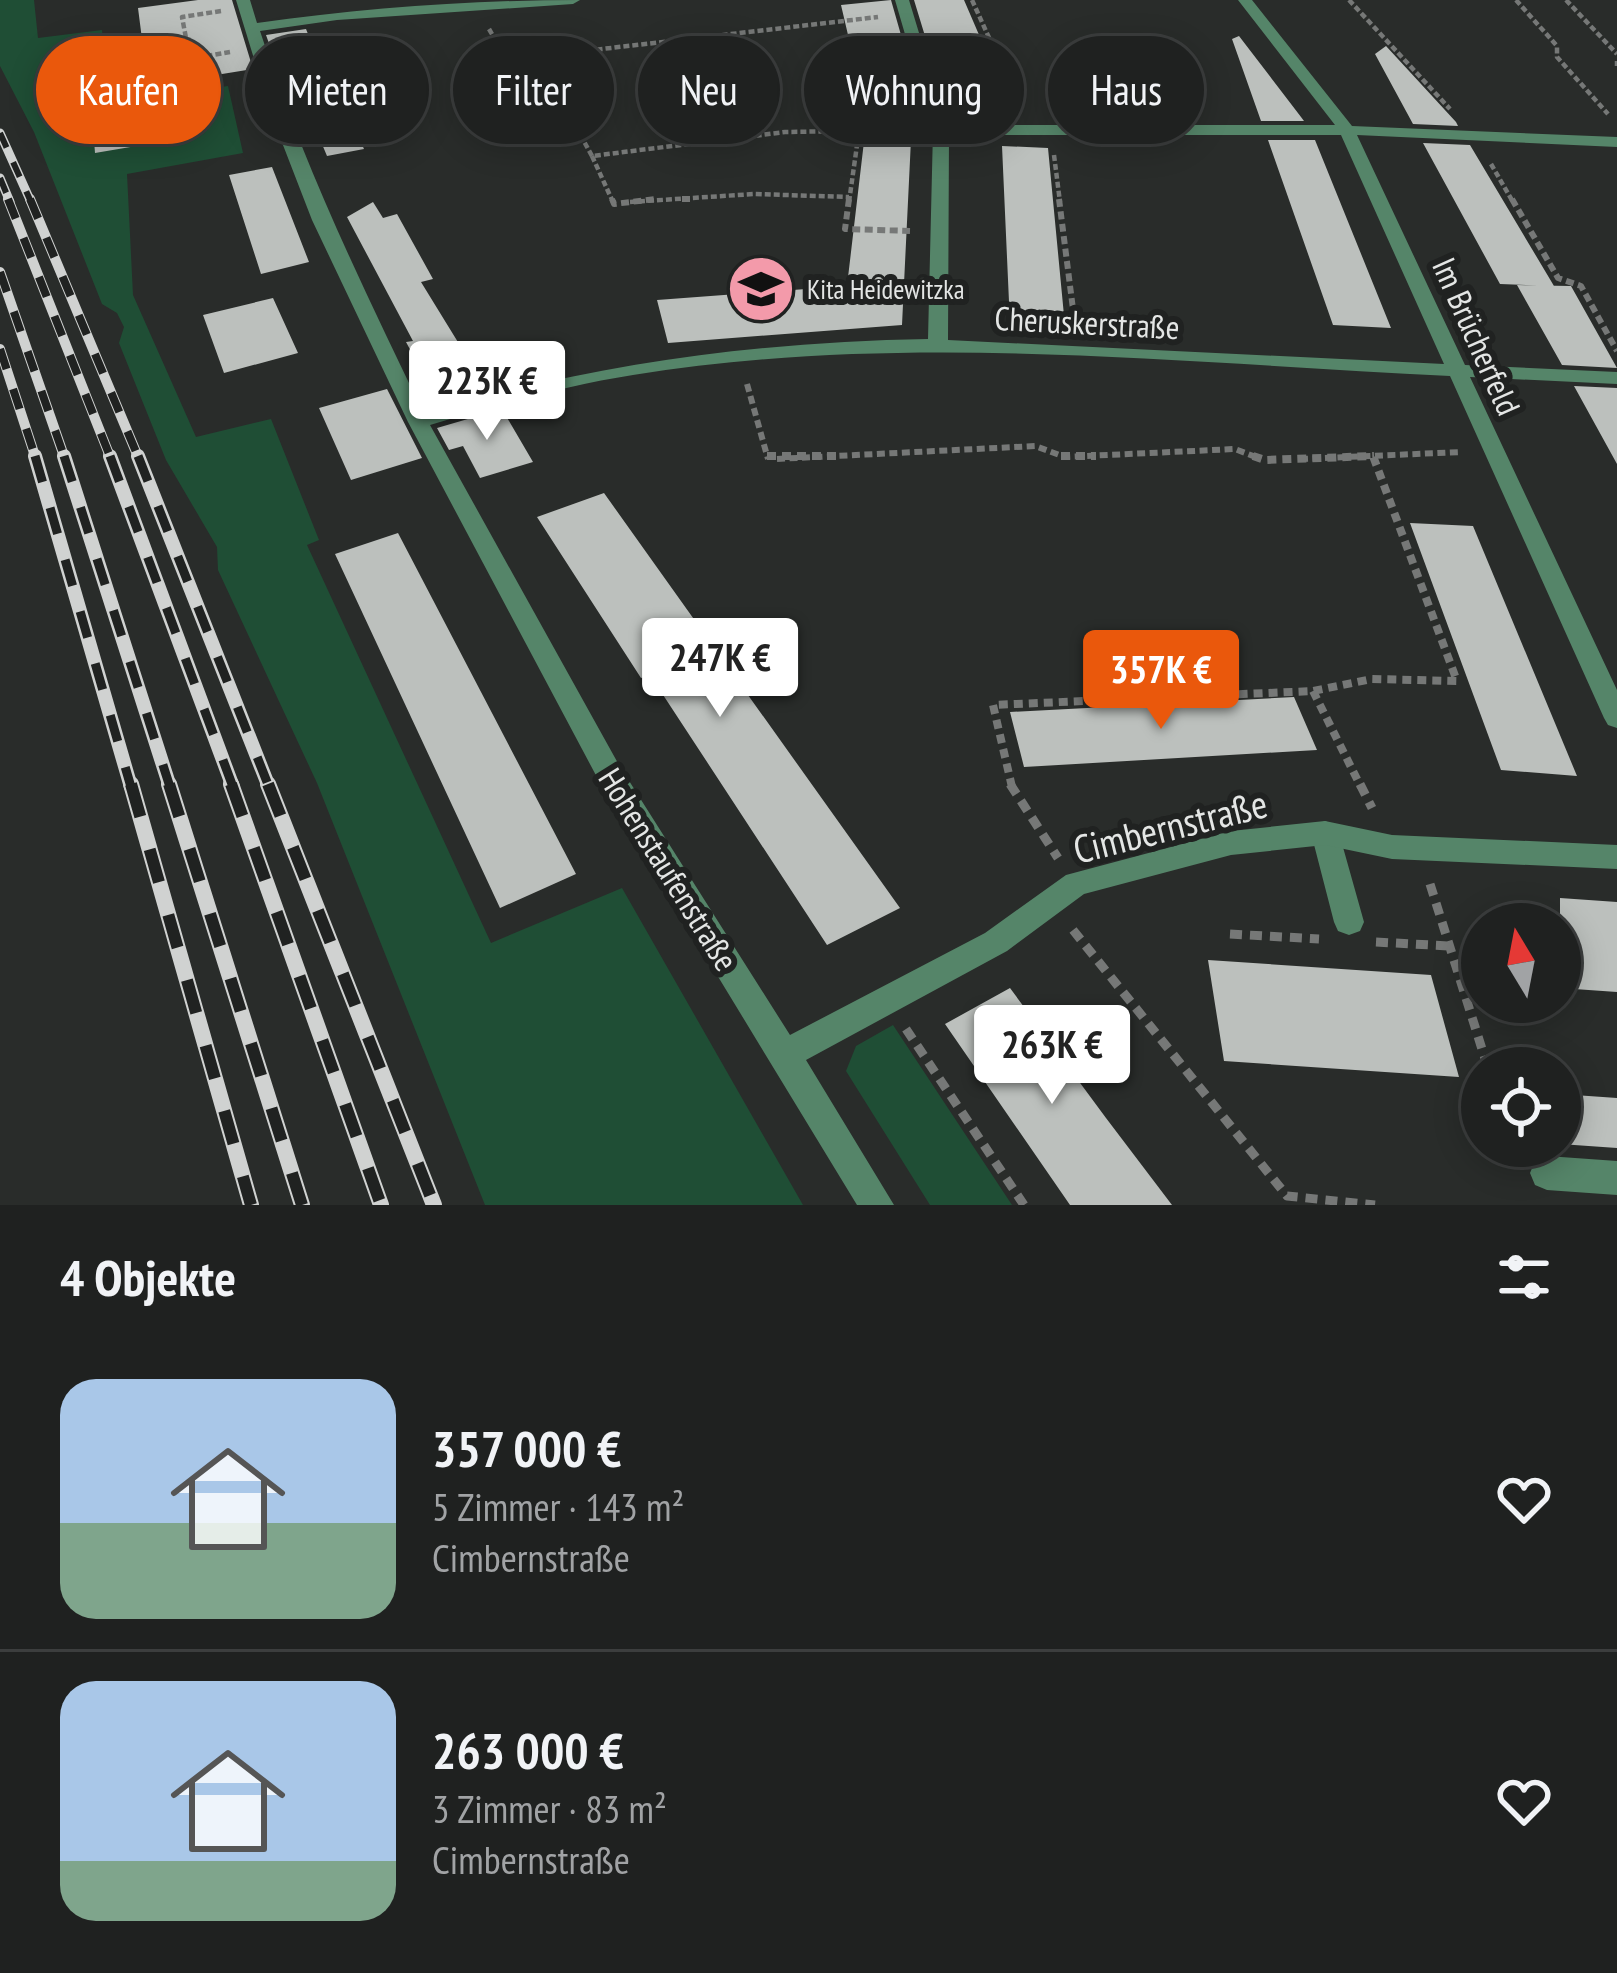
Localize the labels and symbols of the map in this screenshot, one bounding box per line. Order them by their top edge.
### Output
street label: Im Brücherfeld [1423,251,1531,421]
school or university icon: Kita Heidewitzka [726,254,796,324]
place label: Kita Heidewitzka [807,272,964,306]
street label: Cheruskerstraße [993,296,1181,348]
pin: 223K € [389,341,585,443]
pin: 247K € [622,618,818,720]
pin: 357K € [1063,630,1259,732]
street label: Hohenstaufenstraße [590,760,748,978]
street label: Cimbernstraße [1068,777,1272,875]
north arrow [1461,903,1581,1023]
pin: 263K € [954,1005,1150,1107]

